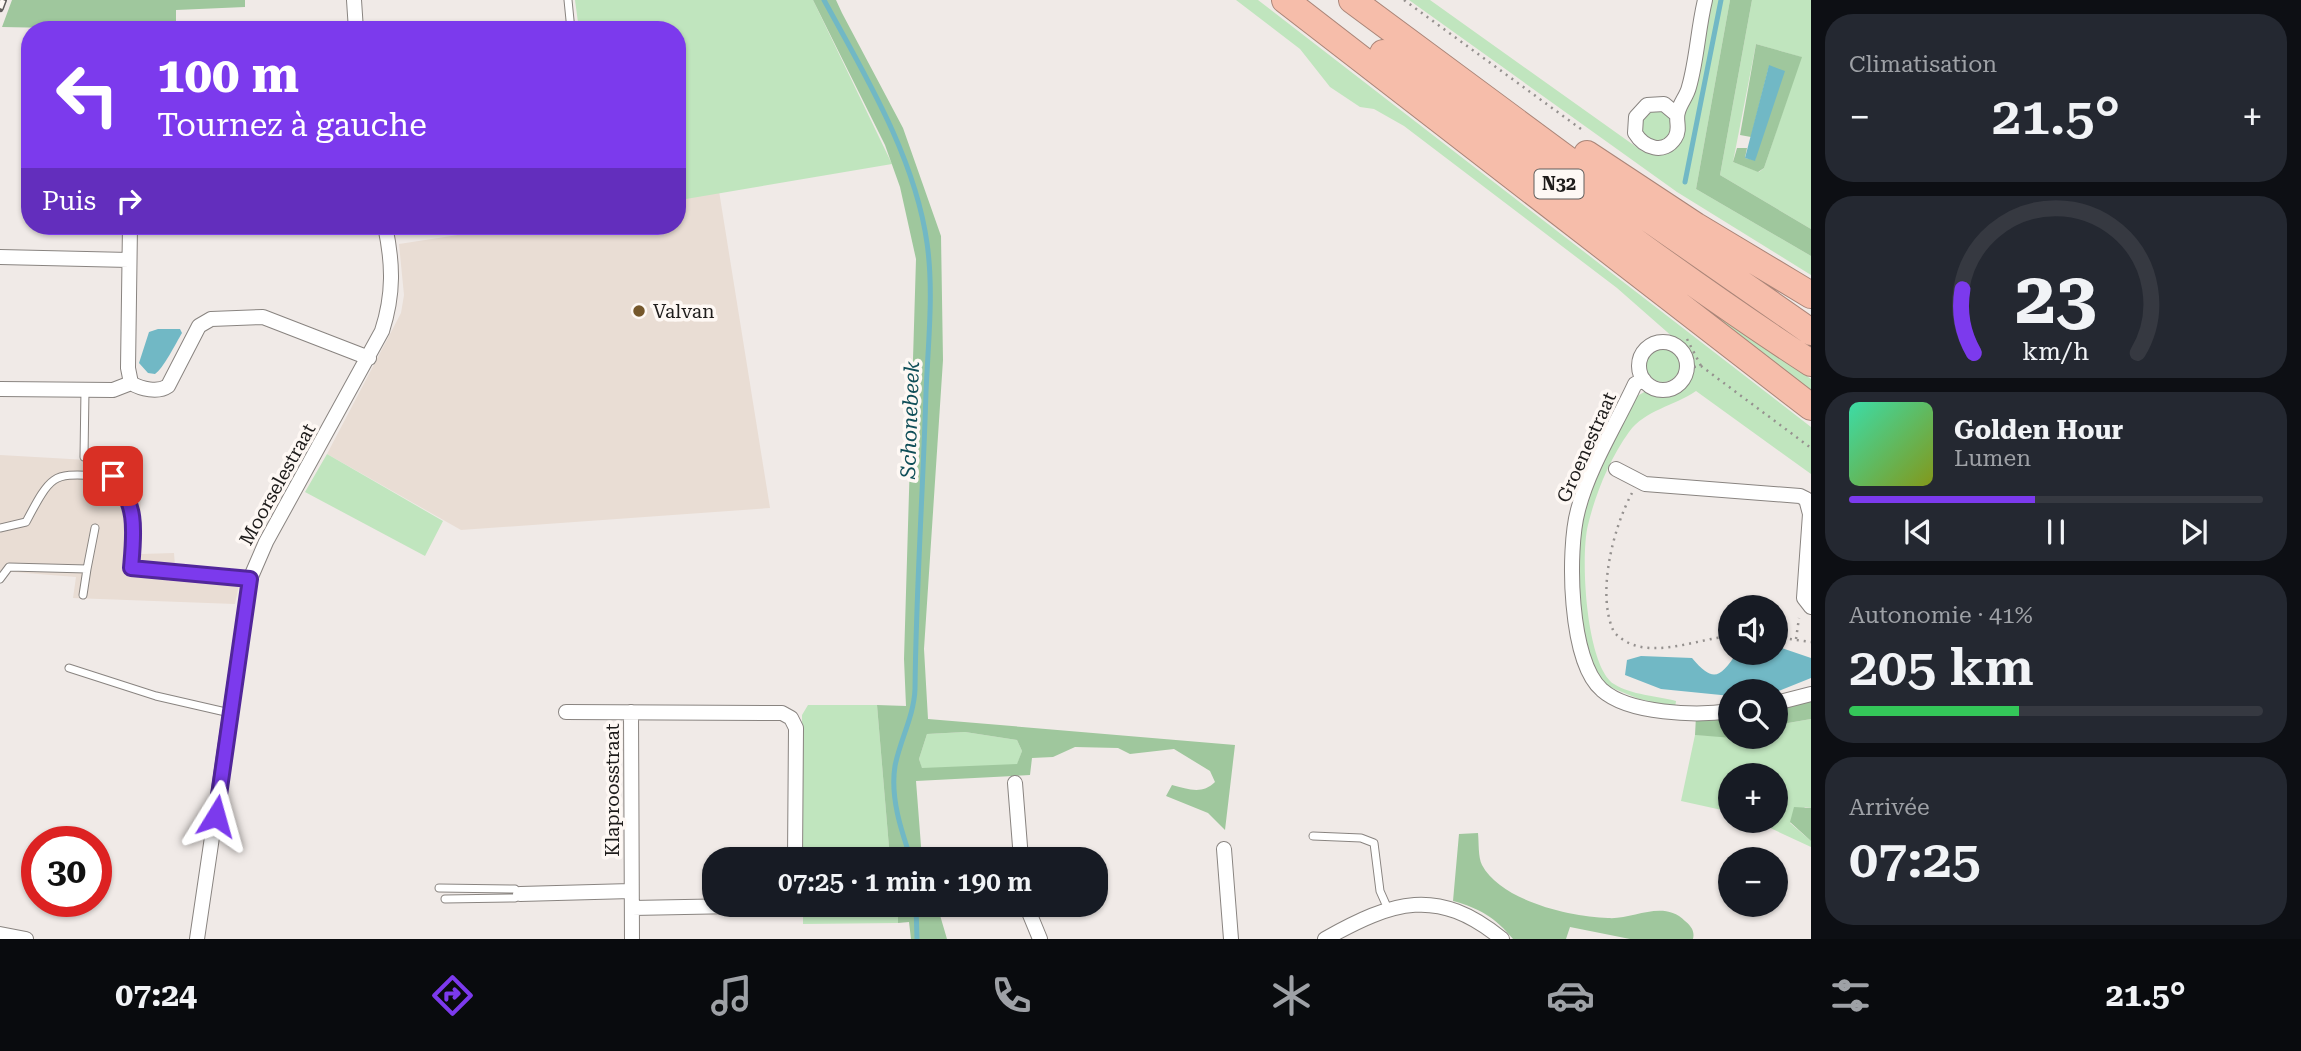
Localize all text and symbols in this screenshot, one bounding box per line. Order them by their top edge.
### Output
text: 100 m [157,47,299,104]
icon: left [42,49,133,140]
text: Climatisation [1849,51,1997,78]
text: 21.5° [1992,86,2120,147]
text: − [1849,95,1870,139]
text: + [2242,95,2263,139]
text: Tournez à gauche [157,106,427,144]
road number: N32 [1534,169,1584,198]
icon: right [110,182,148,220]
text: Puis [42,186,96,216]
text: 23 [2015,257,2097,342]
place label: Valvan [653,300,714,323]
marker: Valvan [631,303,647,319]
text: km/h [2023,337,2089,366]
water label: Schonebeek [896,360,924,480]
street label: Groenestraat [1552,388,1621,506]
text: Golden Hour [1954,415,2123,445]
street label: Moorselestraat [235,419,320,549]
text: Lumen [1954,445,2031,472]
pin [83,446,143,506]
icon: arrive [94,457,132,495]
icon: previous [1899,513,1937,551]
icon: pause [2037,513,2075,551]
icon: next [2175,513,2213,551]
map controls [1718,595,1788,917]
button: sound [1718,595,1788,665]
text: Autonomie · 41% [1849,602,2033,629]
text: 205 km [1849,637,2034,698]
button: search [1718,679,1788,749]
street label: Klaproosstraat [601,723,624,857]
button: + [1718,763,1788,833]
position arrow [179,779,253,853]
text: Arrivée [1849,794,1930,821]
speed limit sign: 30 [21,826,112,917]
text: 07:25 [1849,829,1981,890]
button: − [1718,847,1788,917]
text: 07:25 · 1 min · 190 m [778,867,1032,897]
icon: directions [428,971,477,1020]
icon: music [707,971,756,1020]
icon: phone [987,971,1036,1020]
icon: climate [1267,971,1316,1020]
icon: car [1546,971,1595,1020]
icon: filters [1826,971,1875,1020]
text: 07:24 [115,976,197,1014]
text: 21.5° [2106,976,2186,1014]

